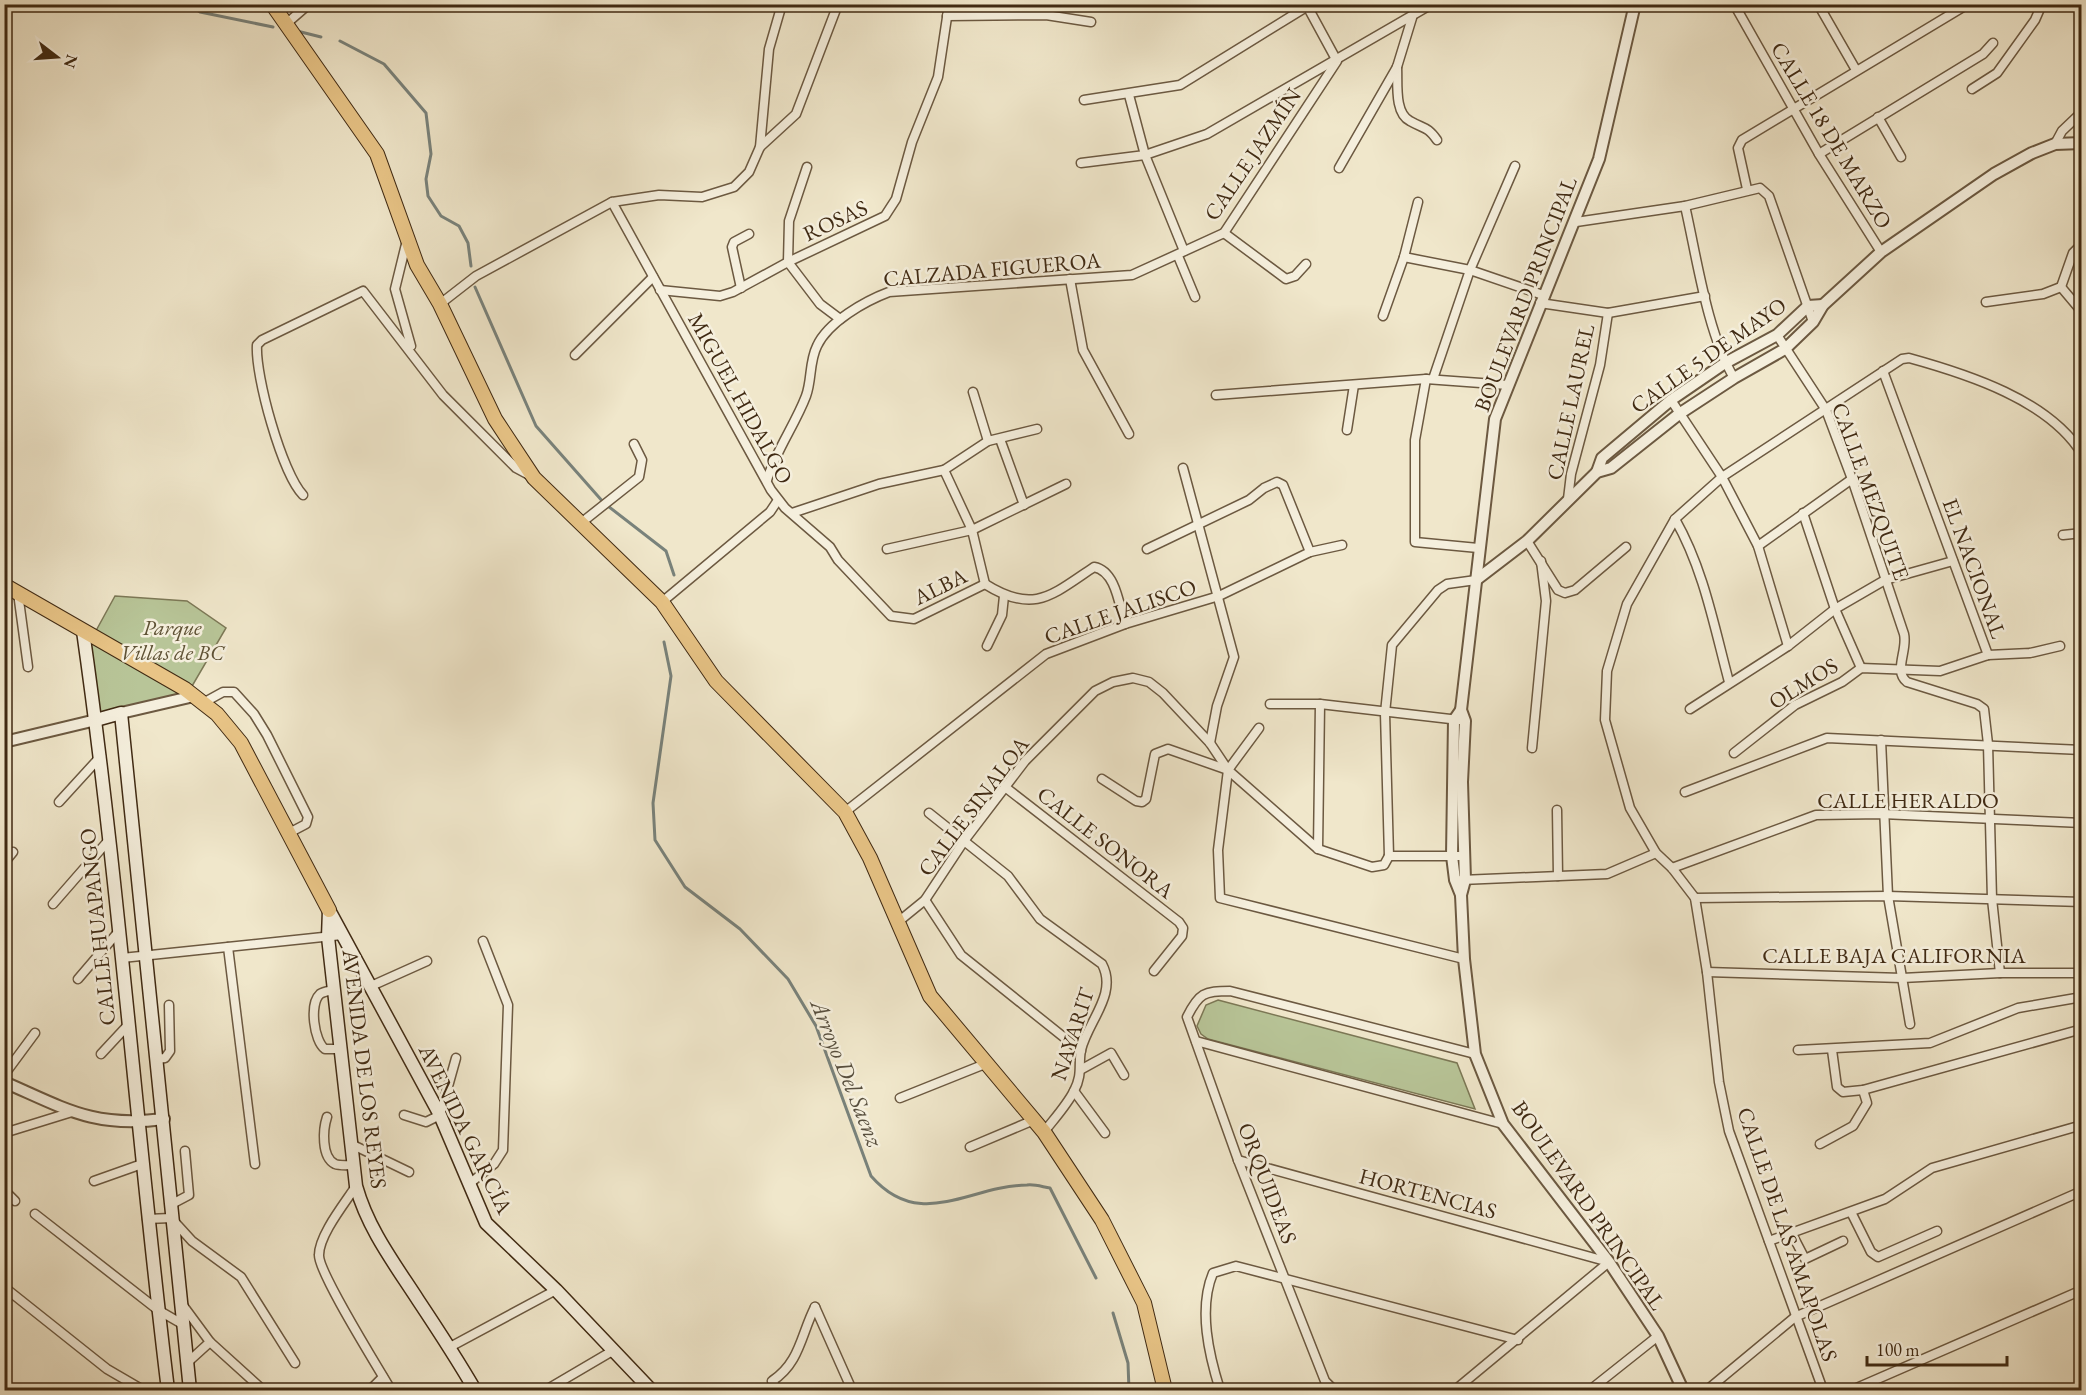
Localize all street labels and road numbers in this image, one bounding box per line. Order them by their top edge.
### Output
street label: CALLE 18 DE MARZO [1764,36,1899,234]
street label: CALLE JAZMÍN [1197,82,1308,226]
street label: BOULEVARD PRINCIPAL [1467,173,1584,416]
street label: ROSAS [798,193,872,248]
street label: CALZADA FIGUEROA [882,245,1103,293]
street label: CALLE 5 DE MAYO [1625,291,1792,420]
street label: MIGUEL HIDALGO [681,308,800,489]
street label: CALLE LAUREL [1540,321,1601,483]
street label: CALLE MEZQUITE [1825,399,1916,584]
street label: EL NACIONAL [1936,494,2013,642]
street label: ALBA [908,561,973,612]
street label: CALLE JALISCO [1040,572,1200,651]
street label: OLMOS [1763,651,1843,716]
street label: CALLE SINALOA [911,730,1036,882]
street label: CALLE SONORA [1031,780,1181,906]
street label: CALLE HERALDO [1817,786,1999,815]
street label: CALLE HUAPANGO [73,827,122,1027]
street label: CALLE BAJA CALIFORNIA [1762,941,2027,970]
street label: AVENIDA DE LOS REYES [335,947,394,1190]
street label: NAYARIT [1044,984,1101,1084]
street label: AVENIDA GARCÍA [412,1039,519,1219]
street label: BOULEVARD PRINCIPAL [1505,1095,1672,1316]
street label: CALLE DE LAS AMAPOLAS [1730,1103,1845,1365]
street label: ORQUIDEAS [1231,1118,1304,1248]
street label: HORTENCIAS [1356,1161,1500,1226]

